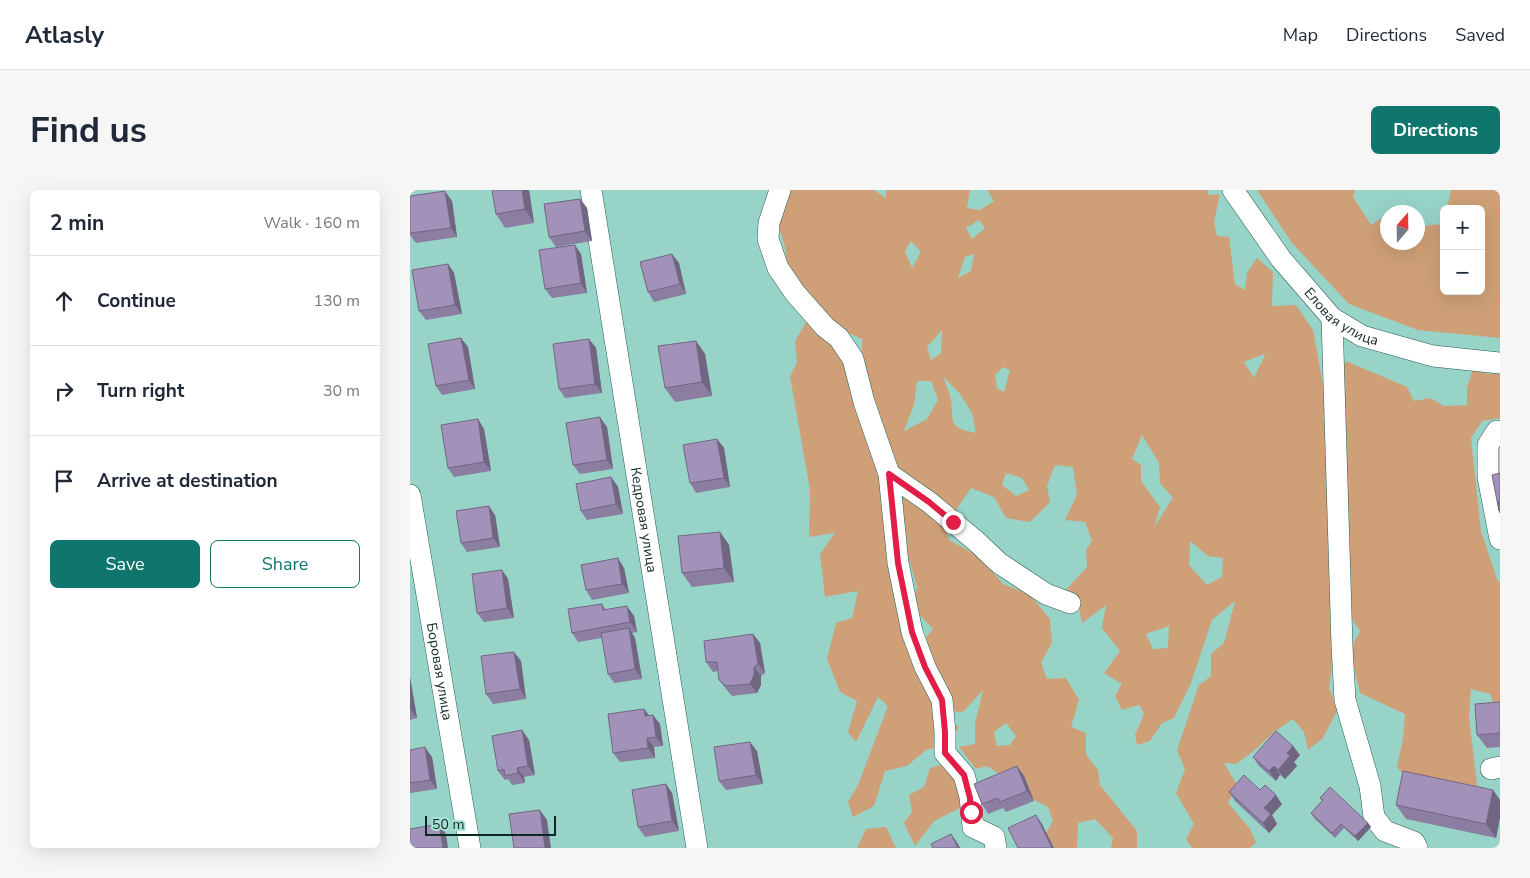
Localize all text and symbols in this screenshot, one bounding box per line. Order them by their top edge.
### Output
text: Atlasly [25,19,104,51]
text: Map [1283,23,1318,47]
text: Directions [1346,23,1427,47]
text: Saved [1455,23,1505,47]
button: Directions [1371,106,1500,154]
text: Find us [30,107,147,154]
north arrow [1380,205,1425,250]
map controls [1440,205,1485,295]
button: + [1440,205,1485,250]
text: 2 min [50,209,104,237]
text: Walk · 160 m [264,212,360,234]
button: − [1440,250,1485,295]
street label: Еловая улица [1300,283,1381,350]
icon: ahead [50,287,78,315]
text: Continue [97,288,176,314]
text: 130 m [313,290,360,312]
icon: right [50,377,78,405]
text: Turn right [97,378,184,404]
text: 30 m [323,380,360,402]
street label: Кедровая улица [626,466,662,574]
icon: arrive [50,467,78,495]
text: Arrive at destination [97,468,278,494]
route end [942,511,965,534]
button: Save [50,540,200,588]
button: Share [210,540,360,588]
street label: Боровая улица [422,621,458,722]
route start [960,801,983,824]
scale bar [425,813,556,836]
text: 50 m [432,815,464,834]

